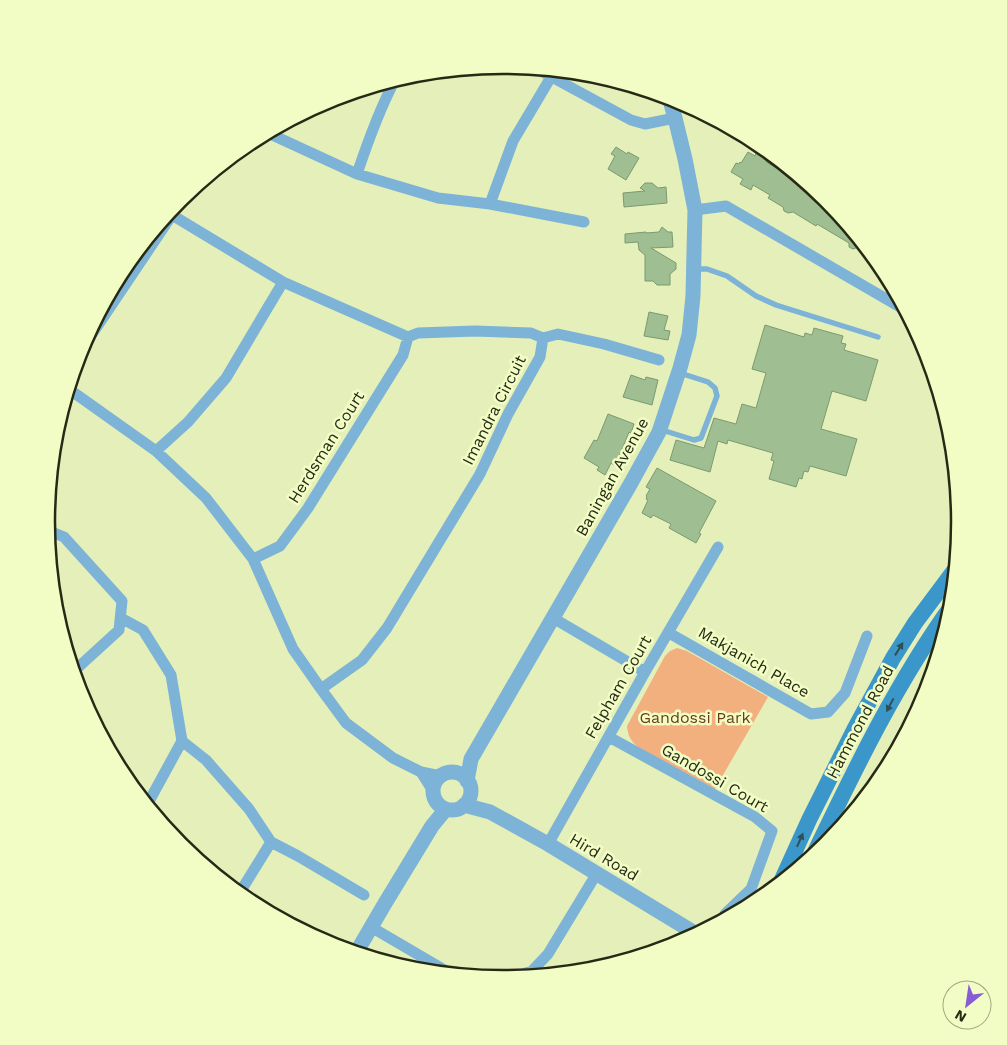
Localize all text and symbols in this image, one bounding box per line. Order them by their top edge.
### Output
street label: Imandra Circuit [458,352,530,468]
street label: Herdsman Court [284,387,368,507]
street label: Baningan Avenue [572,414,652,540]
street label: Makjanich Place [695,622,813,702]
street label: Felpham Court [581,632,655,742]
one-way arrow [894,643,903,656]
street label: Hammond Road [822,662,898,782]
one-way arrow [886,698,894,712]
park label: Gandossi Park [639,708,751,727]
street label: Gandossi Court [658,740,772,816]
street label: Hird Road [566,829,642,885]
one-way arrow [796,833,804,847]
north arrow [942,980,992,1030]
text: N [952,1007,969,1026]

